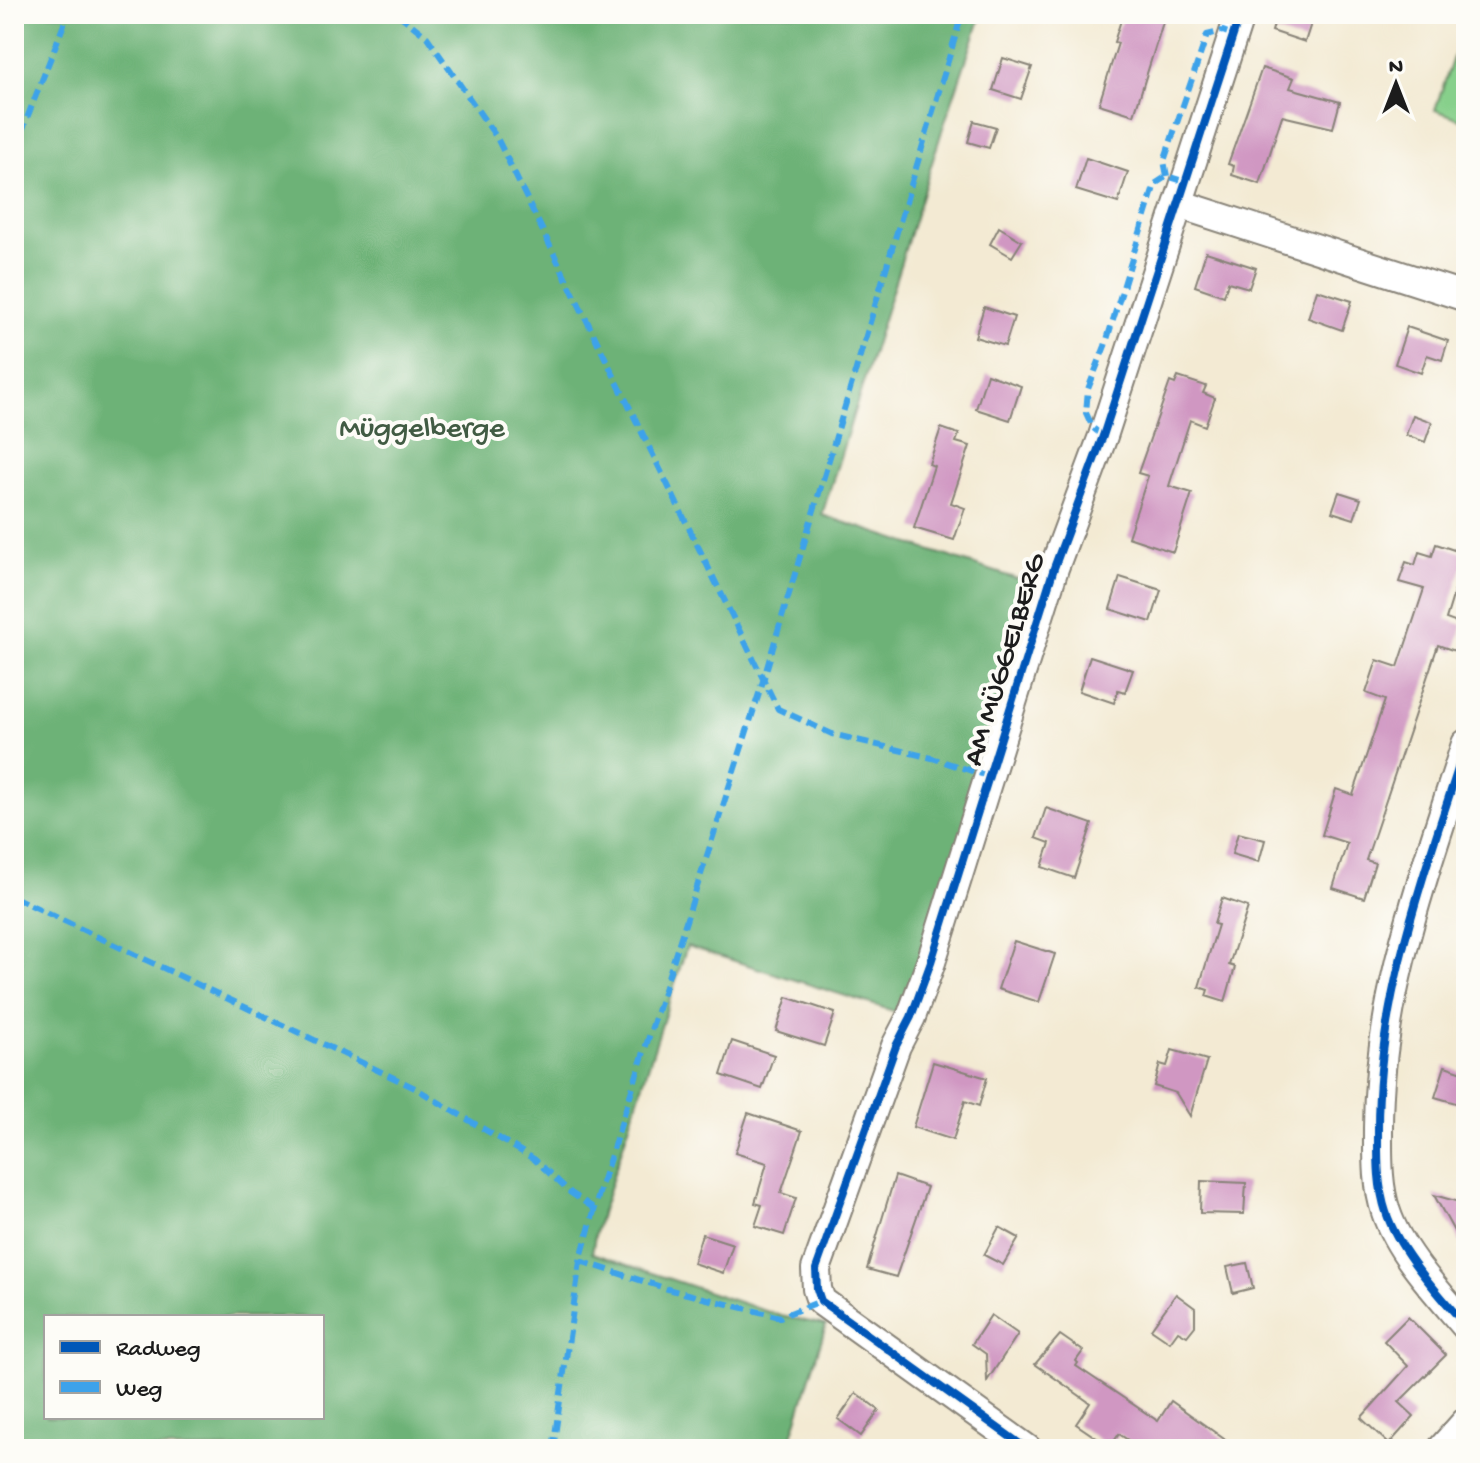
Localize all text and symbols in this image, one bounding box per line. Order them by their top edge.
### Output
north arrow [1356,44,1436,124]
text: N [1389,55,1403,81]
park label: Müggelberge [339,413,505,448]
street label: AM MÜGGELBERG [957,549,1056,771]
legend [44,1315,324,1419]
text: Radweg [116,1336,201,1365]
text: Weg [116,1376,162,1405]

